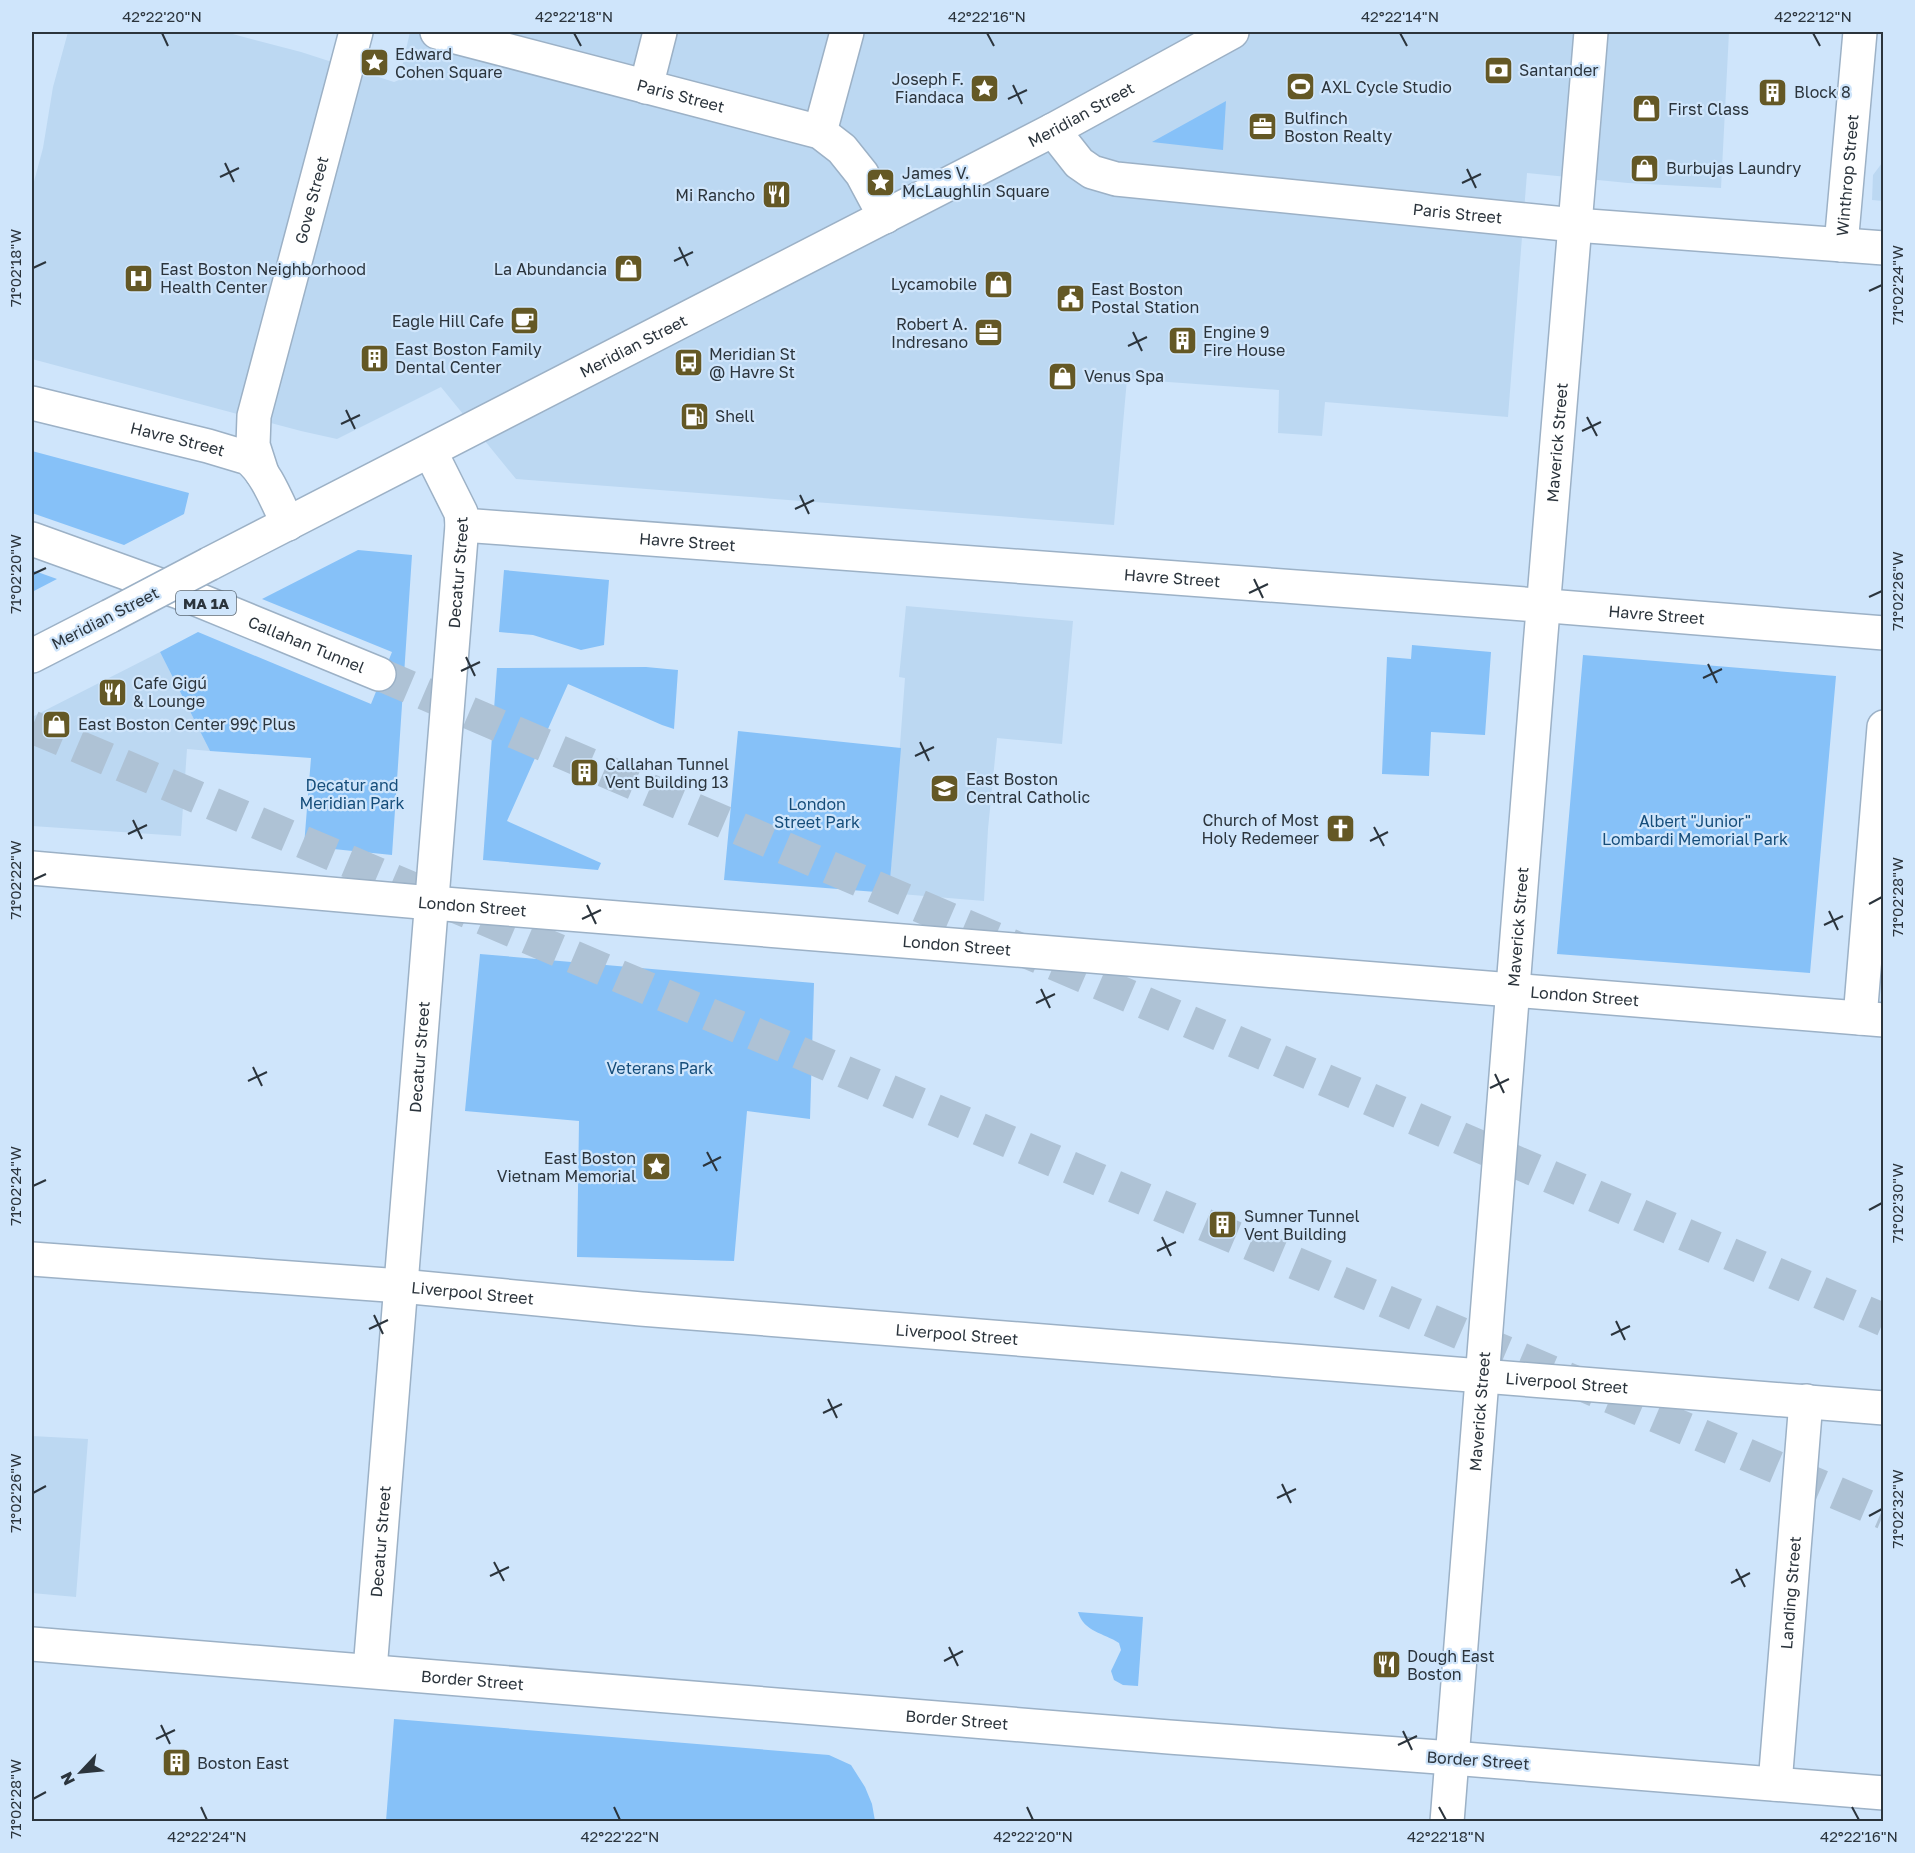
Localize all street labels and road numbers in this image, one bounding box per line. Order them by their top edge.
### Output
street label: Paris Street [635,75,727,117]
street label: Meridian Street [1024,78,1138,151]
street label: Winthrop Street [1832,113,1863,237]
street label: Gove Street [290,154,333,246]
street label: Paris Street [1412,199,1503,228]
street label: Meridian Street [576,310,690,382]
street label: Maverick Street [1542,382,1572,503]
street label: Havre Street [128,417,227,461]
street label: Decatur Street [444,516,472,629]
street label: Havre Street [638,528,736,555]
street label: Havre Street [1123,564,1221,591]
street label: Meridian Street [48,582,162,654]
road number: MA 1A [176,591,236,615]
street label: Havre Street [1608,601,1706,629]
street label: Callahan Tunnel [245,611,368,677]
street label: Maverick Street [1503,866,1532,987]
street label: London Street [417,892,528,921]
street label: London Street [902,931,1012,960]
street label: London Street [1530,982,1640,1010]
street label: Decatur Street [405,1000,434,1114]
street label: Liverpool Street [410,1277,535,1309]
street label: Liverpool Street [895,1319,1019,1349]
street label: Maverick Street [1465,1351,1494,1472]
street label: Liverpool Street [1505,1368,1629,1398]
street label: Decatur Street [366,1485,395,1598]
street label: Landing Street [1776,1535,1805,1650]
street label: Border Street [420,1666,525,1694]
street label: Border Street [905,1705,1009,1734]
street label: Border Street [1426,1746,1530,1774]

